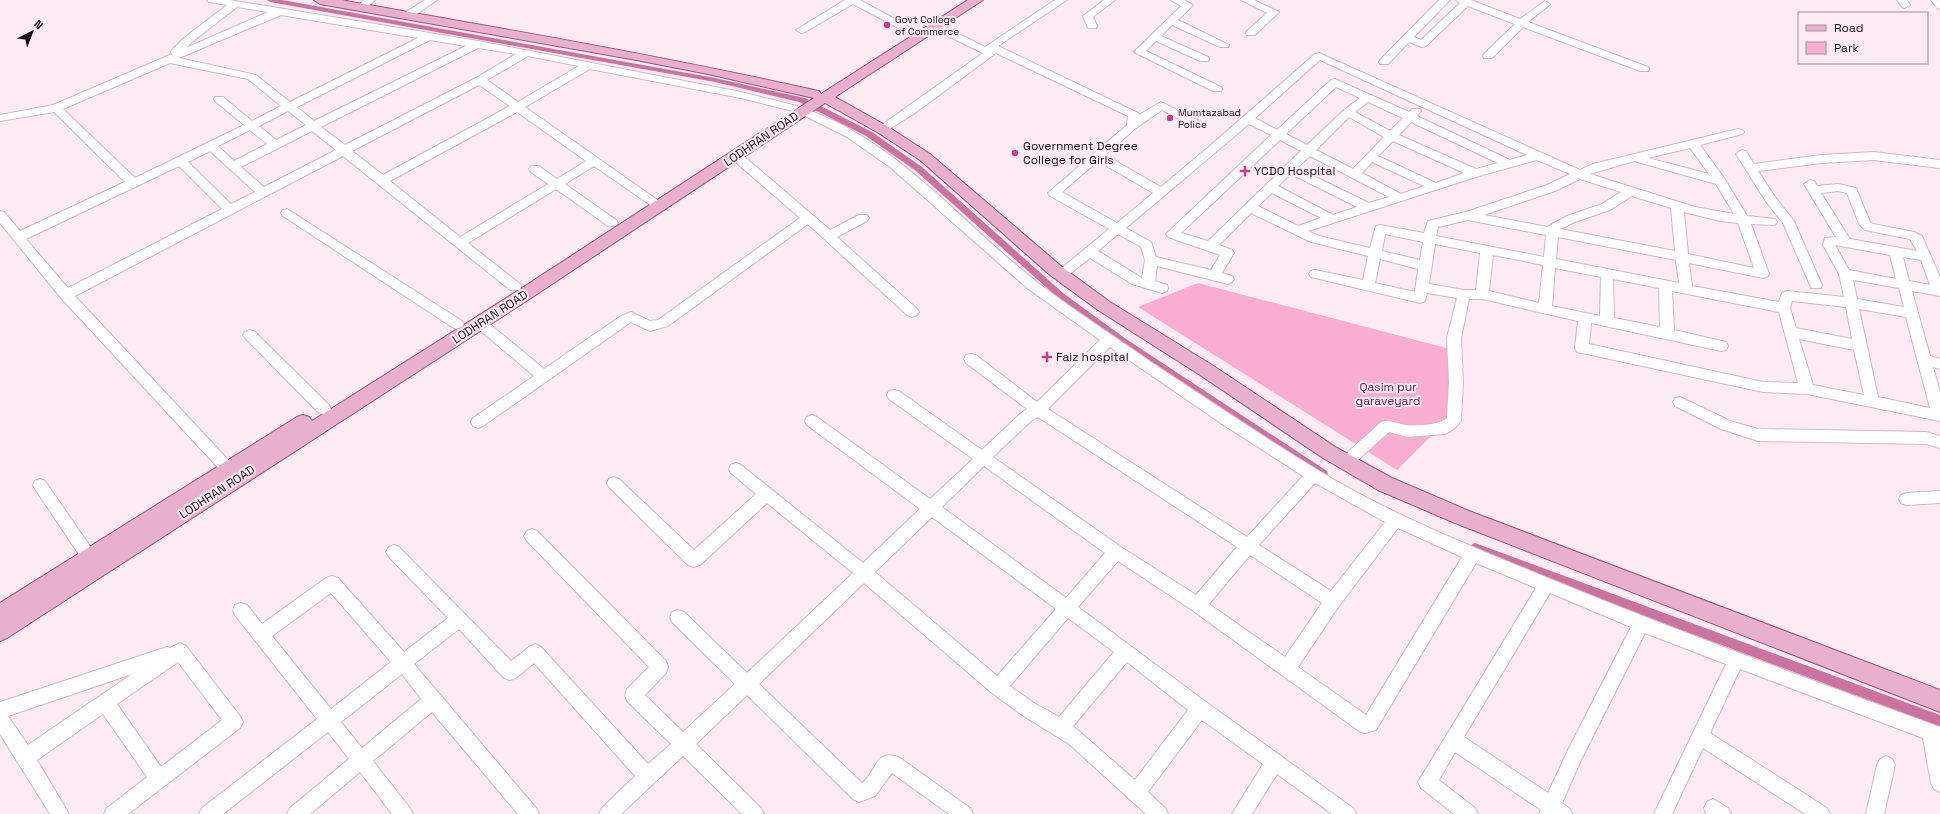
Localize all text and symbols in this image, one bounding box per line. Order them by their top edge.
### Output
north arrow [12,12,52,52]
legend [1798,12,1928,64]
place label: Govt College of Commerce [895,13,959,38]
text: N [31,17,46,32]
marker: Govt College of Commerce [882,20,892,30]
text: Road [1834,20,1863,36]
text: Park [1834,40,1859,56]
place label: Mumtazabad Police [1178,106,1241,131]
street label: LODHRAN ROAD [720,108,802,170]
marker: Mumtazabad Police [1165,113,1175,123]
place label: Government Degree College for Girls [1023,138,1138,168]
marker: Government Degree College for Girls [1010,148,1020,158]
place label: YCDO Hospital [1254,163,1335,179]
marker: YCDO Hospital [1239,165,1251,177]
street label: LODHRAN ROAD [449,287,531,347]
place label: Faiz hospital [1056,349,1129,365]
marker: Faiz hospital [1041,351,1053,363]
park label: Qasim pur garaveyard [1355,379,1421,409]
street label: LODHRAN ROAD [176,462,258,522]

